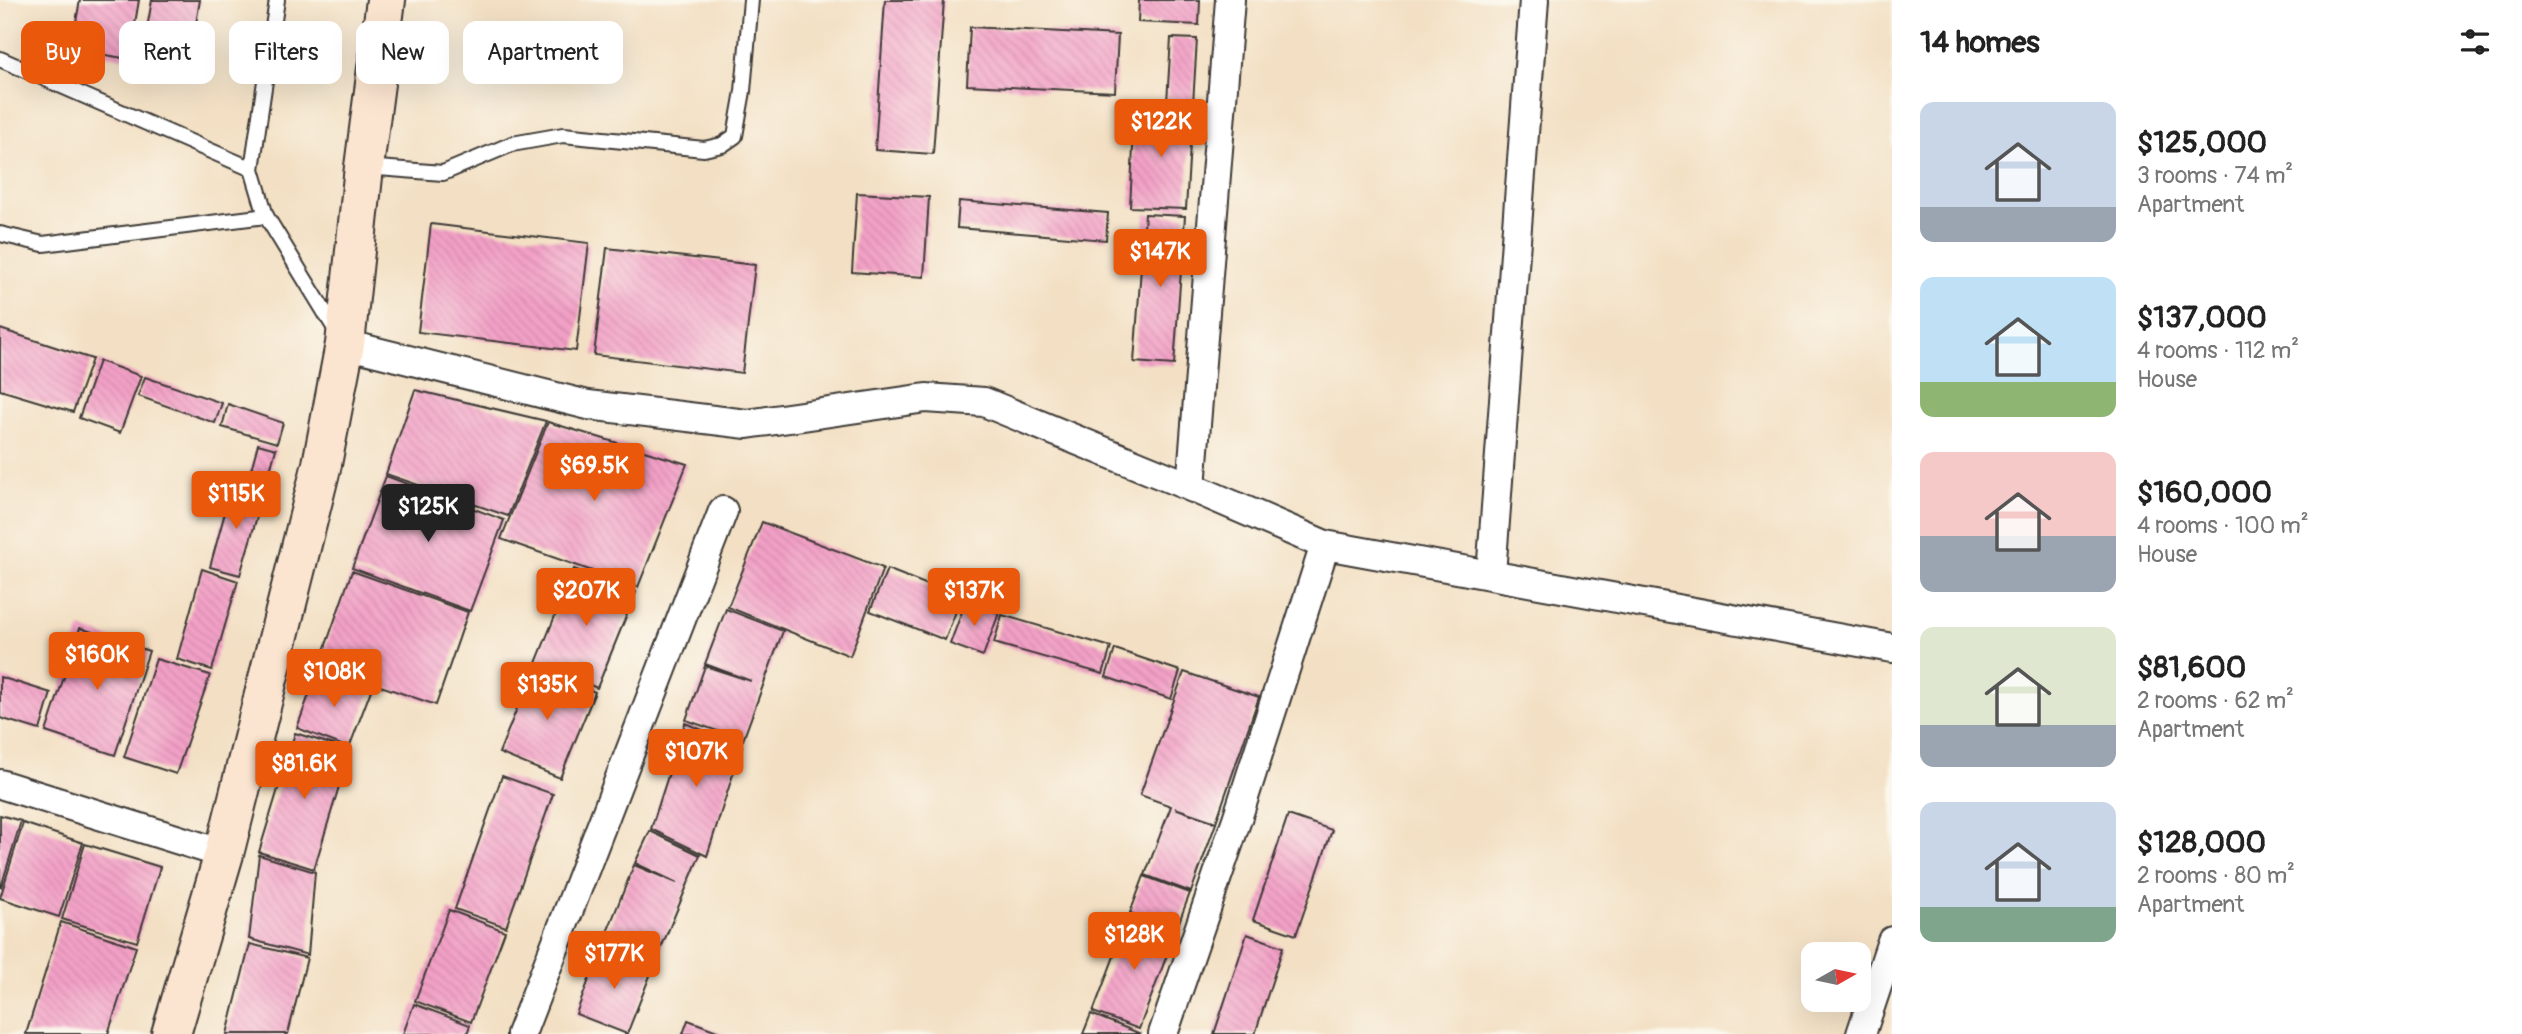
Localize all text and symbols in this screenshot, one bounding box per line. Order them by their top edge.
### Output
chip: Buy [21,21,105,84]
chip: Rent [119,21,215,84]
chip: Filters [229,21,342,84]
chip: New [356,21,449,84]
chip: Apartment [463,21,623,84]
icon: filters [2456,23,2494,61]
text: 14 homes [1920,24,2040,61]
pin: $122K [1112,100,1210,159]
text: $122K [1130,107,1192,136]
text: $125,000 [2137,124,2267,161]
icon: home [1976,130,2060,214]
text: 3 rooms · 74 m² [2137,161,2293,190]
text: Apartment [2137,190,2244,219]
pin: $147K [1111,230,1209,289]
text: $147K [1130,237,1190,266]
text: $137,000 [2137,299,2267,336]
icon: home [1976,305,2060,389]
text: 4 rooms · 112 m² [2137,336,2299,365]
text: House [2137,365,2197,394]
pin: $69.5K [537,444,651,503]
text: $69.5K [559,451,629,480]
pin: $115K [187,472,285,531]
text: $160,000 [2137,474,2272,511]
text: $115K [208,479,264,508]
icon: home [1976,480,2060,564]
pin: $125K [379,484,477,544]
text: $125K [398,492,458,521]
text: 4 rooms · 100 m² [2137,511,2309,540]
text: House [2137,540,2197,569]
pin: $207K [537,568,635,628]
pin: $137K [925,568,1023,628]
text: $207K [552,576,620,605]
text: $137K [944,576,1004,605]
pin: $160K [48,632,146,692]
text: $160K [65,640,129,669]
text: $81,600 [2137,649,2246,686]
pin: $108K [285,650,383,709]
icon: home [1976,655,2060,739]
text: $108K [303,657,365,686]
pin: $135K [498,662,596,722]
text: $135K [517,670,577,699]
text: 2 rooms · 62 m² [2137,686,2294,715]
text: Apartment [2137,715,2244,744]
pin: $107K [647,730,745,789]
text: $107K [664,737,728,766]
pin: $81.6K [247,742,361,801]
text: $81.6K [271,749,337,778]
text: $128,000 [2137,824,2266,861]
icon: home [1976,830,2060,914]
text: 2 rooms · 80 m² [2137,861,2295,890]
text: Apartment [2137,890,2244,919]
pin: $128K [1085,912,1183,972]
text: $128K [1104,920,1164,949]
pin: $177K [565,932,663,991]
text: $177K [584,939,644,968]
north arrow [1801,942,1871,1012]
map controls [1801,942,1871,1012]

